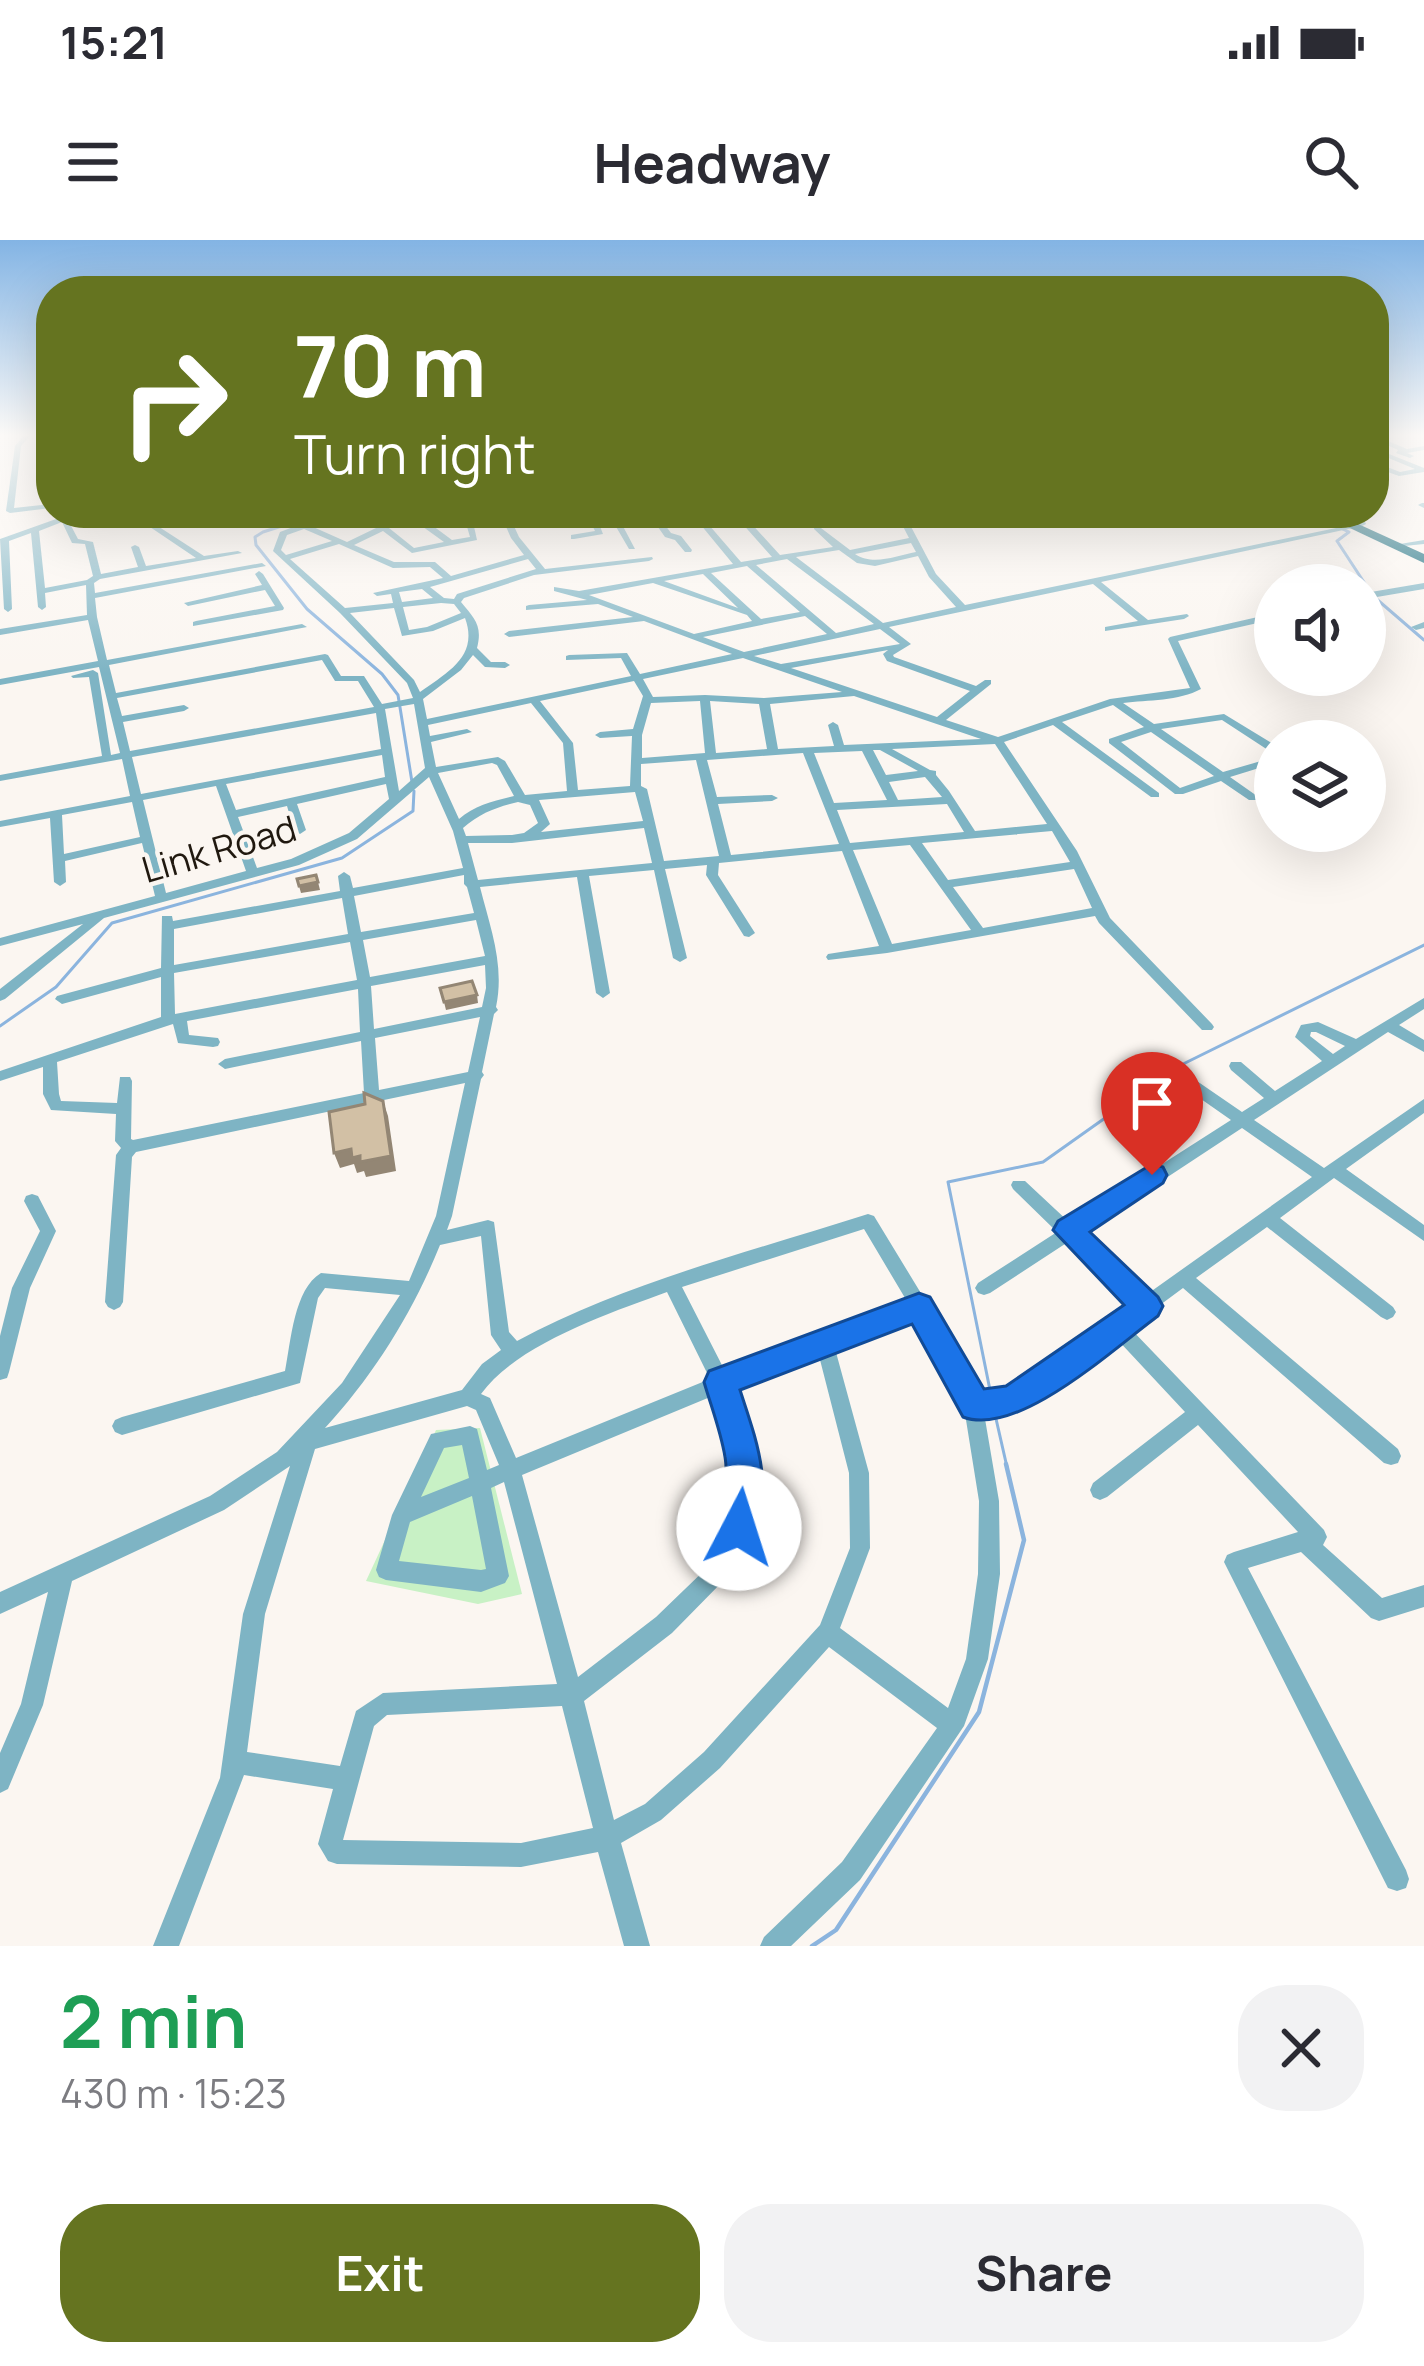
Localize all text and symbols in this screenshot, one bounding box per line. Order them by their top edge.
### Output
text: 15:21 [60,11,168,73]
text: Headway [594,125,830,199]
icon: menu [60,129,126,195]
icon: search [1298,129,1364,195]
text: 70 m [294,307,486,422]
icon: right [96,324,252,480]
text: Turn right [294,416,536,490]
map controls [1254,564,1386,852]
button: sound [1254,564,1386,696]
button: layers [1254,720,1386,852]
street label: Link Road [136,803,302,894]
pin [1101,1052,1203,1175]
icon: arrive [1119,1070,1185,1136]
position arrow [676,1465,802,1591]
text: 2 min [60,1971,247,2070]
button: close [1238,1985,1364,2111]
text: 430 m · 15:23 [60,2066,287,2120]
button: Exit [60,2204,700,2342]
button: Share [724,2204,1364,2342]

